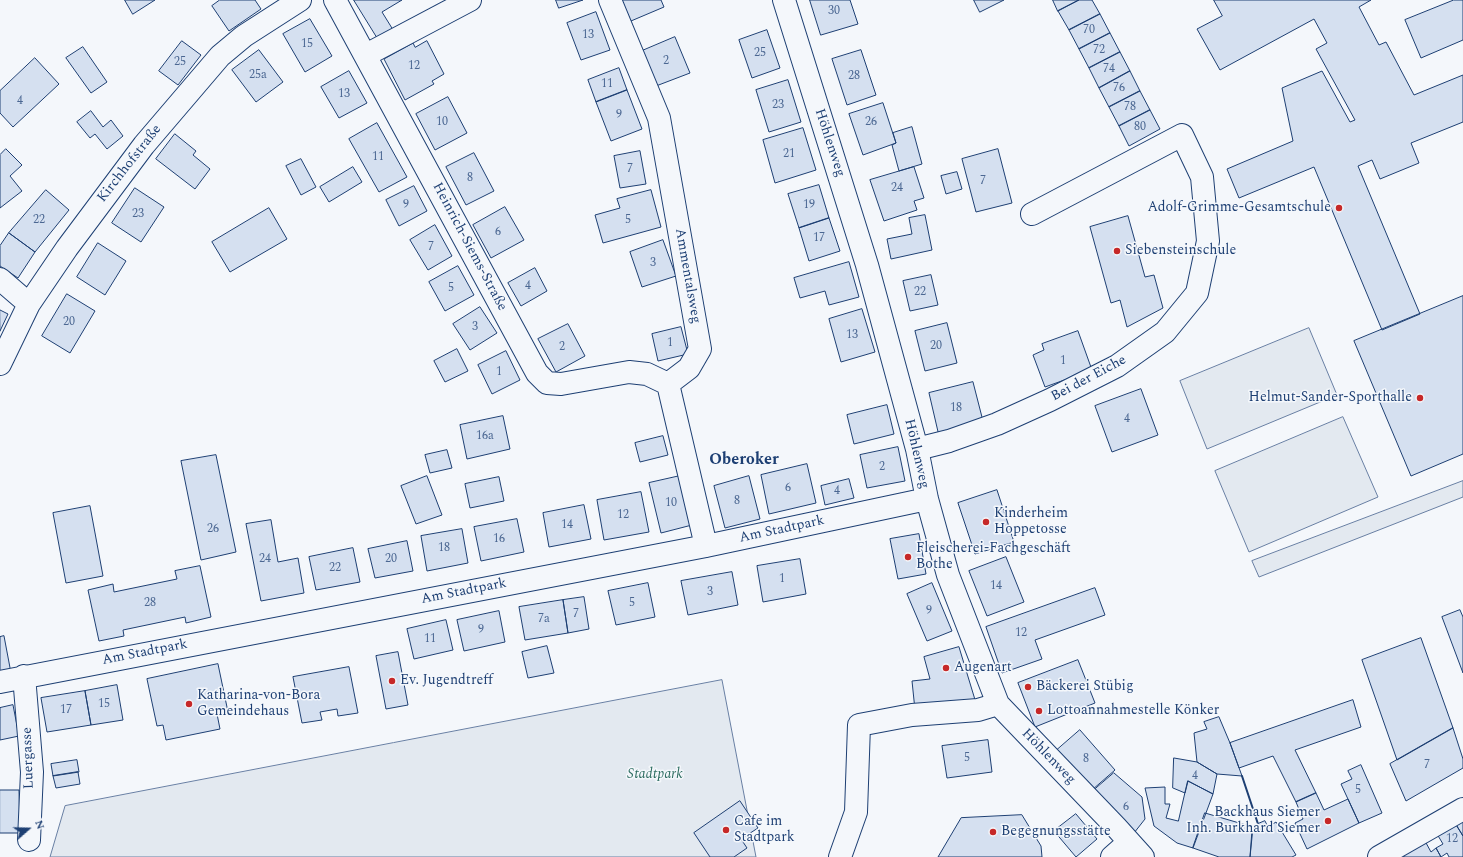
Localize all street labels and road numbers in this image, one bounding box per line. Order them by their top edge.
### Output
street label: Höhlenweg [810,107,848,179]
street label: Kirchhofstraße [94,122,166,206]
street label: Heinrich-Siems-Straße [428,180,510,314]
street label: Ammentalsweg [670,227,704,325]
street label: Bei der Eiche [1048,352,1130,406]
street label: Höhlenweg [900,418,932,490]
street label: Am Stadtpark [738,513,826,547]
street label: Am Stadtpark [420,575,508,609]
street label: Am Stadtpark [101,636,189,670]
street label: Höhlenweg [1017,726,1079,788]
street label: Luergasse [20,727,38,789]

